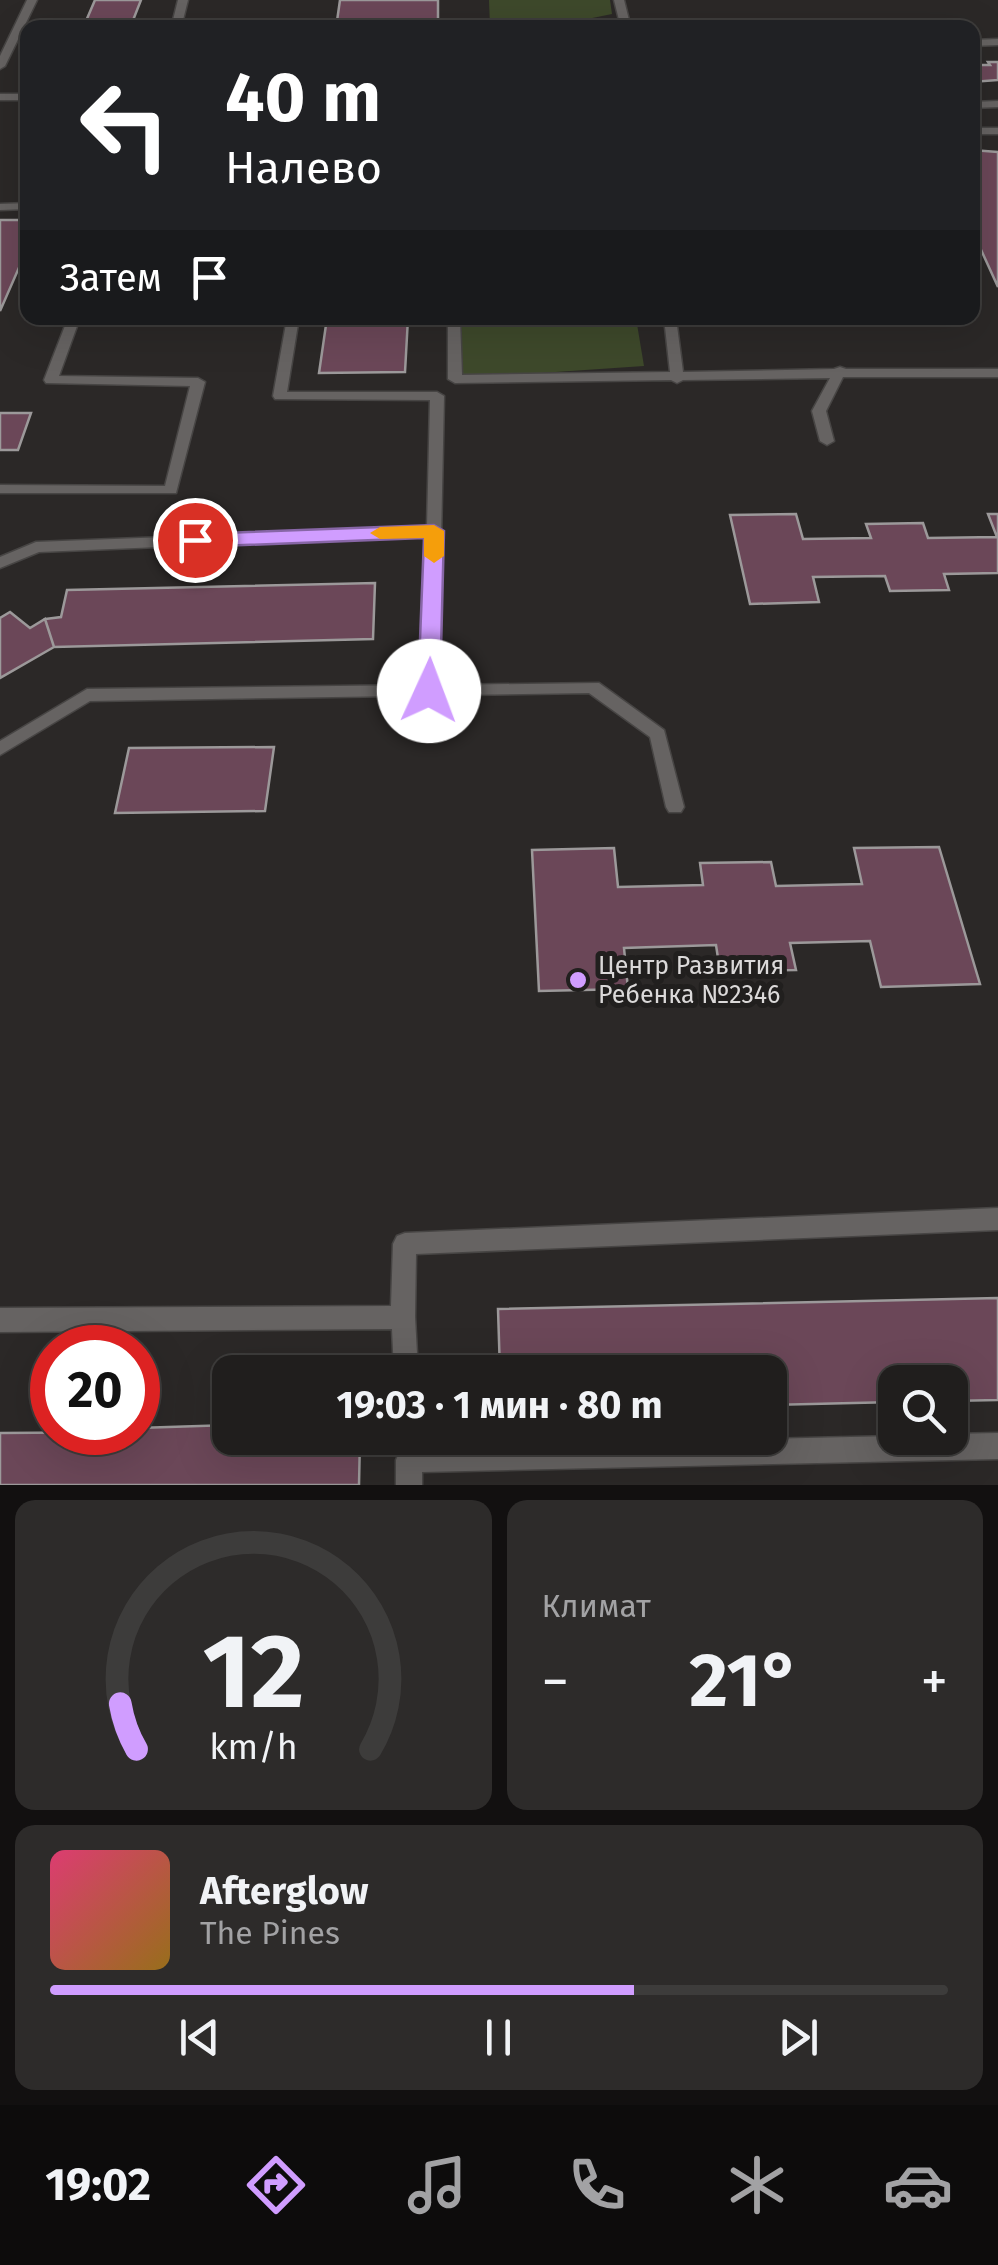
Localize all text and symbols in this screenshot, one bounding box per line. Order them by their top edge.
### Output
text: 40 m [225,56,381,140]
icon: left [60,60,190,190]
text: Налево [225,141,382,195]
icon: arrive [182,250,237,305]
text: Затем [60,255,162,301]
pin [153,498,238,583]
icon: arrive [168,513,223,568]
position arrow [377,639,481,743]
place label: Центр Развития Ребенка №2346 [598,951,784,1010]
marker: Центр Развития Ребенка №2346 [567,969,589,991]
speed limit sign: 20 [30,1325,160,1455]
map controls [878,1365,968,1455]
button: search [878,1365,968,1455]
text: 19:03 · 1 мин · 80 m [336,1382,663,1428]
text: Климат [542,1587,651,1625]
text: 12 [202,1610,304,1735]
text: 21° [689,1636,800,1726]
text: − [542,1649,569,1715]
text: + [921,1649,948,1715]
text: km/h [209,1726,297,1768]
text: Afterglow [200,1868,368,1914]
text: The Pines [200,1914,340,1952]
icon: previous [172,2010,227,2065]
icon: pause [471,2010,526,2065]
icon: next [771,2010,826,2065]
icon: directions [241,2150,311,2220]
icon: music [402,2150,472,2220]
icon: phone [562,2150,632,2220]
icon: climate [722,2150,792,2220]
icon: car [883,2150,953,2220]
text: 19:02 [45,2158,151,2212]

